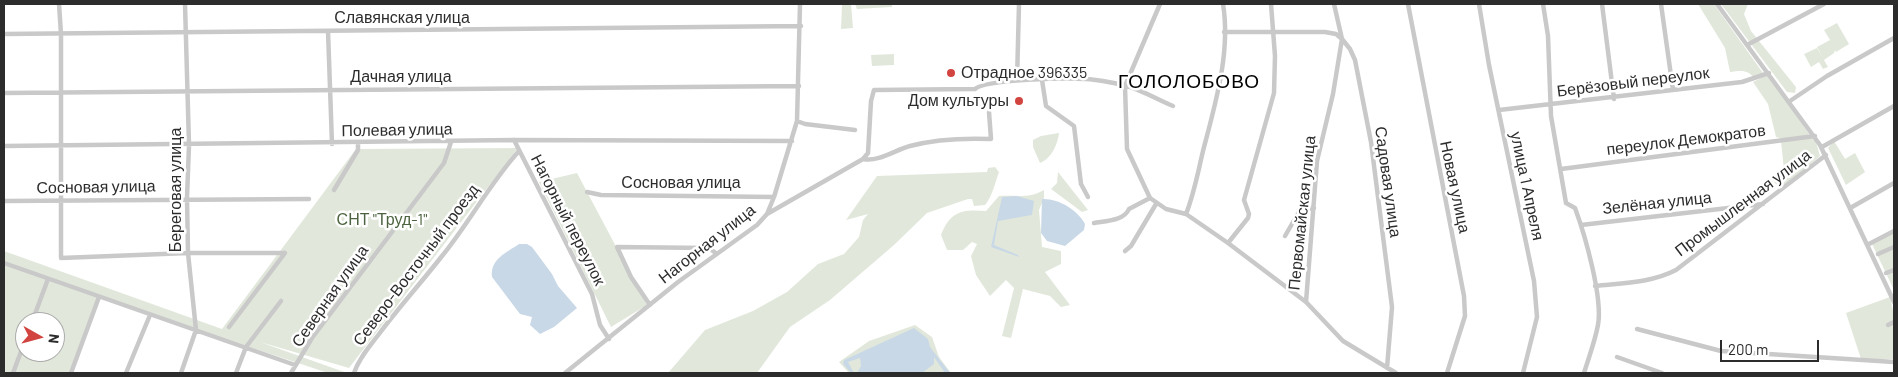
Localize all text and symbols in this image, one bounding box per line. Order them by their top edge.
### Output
street label: Славянская улица [334,8,470,28]
place label: Отрадное 396335 [961,63,1087,83]
street label: Берёзовый переулок [1556,63,1710,101]
street label: Дачная улица [350,67,452,87]
marker: Отрадное 396335 [945,67,957,79]
district label: ГОЛОЛОБОВО [1117,71,1261,93]
place label: Дом культуры [908,91,1009,111]
marker: Дом культуры [1013,95,1025,107]
street label: Полевая улица [341,119,453,141]
street label: переулок Демократов [1605,121,1767,159]
street label: Садовая улица [1371,125,1405,239]
street label: Береговая улица [166,128,186,252]
street label: улица 1 Апреля [1506,130,1548,242]
street label: Первомайская улица [1284,135,1320,291]
street label: Новая улица [1436,139,1474,235]
street label: Промышленная улица [1671,146,1815,260]
street label: Нагорный переулок [527,151,609,289]
street label: Сосновая улица [621,173,741,193]
street label: Сосновая улица [36,176,156,198]
street label: Северо-Восточный проезд [349,180,483,350]
street label: Зелёная улица [1601,188,1713,218]
street label: Нагорная улица [655,200,759,288]
park label: СНТ "Труд-1" [337,210,427,230]
street label: Северная улица [288,241,372,351]
north arrow [15,312,65,362]
scale bar [1723,330,1822,362]
text: N [45,333,63,344]
text: 200 m [1728,340,1768,358]

